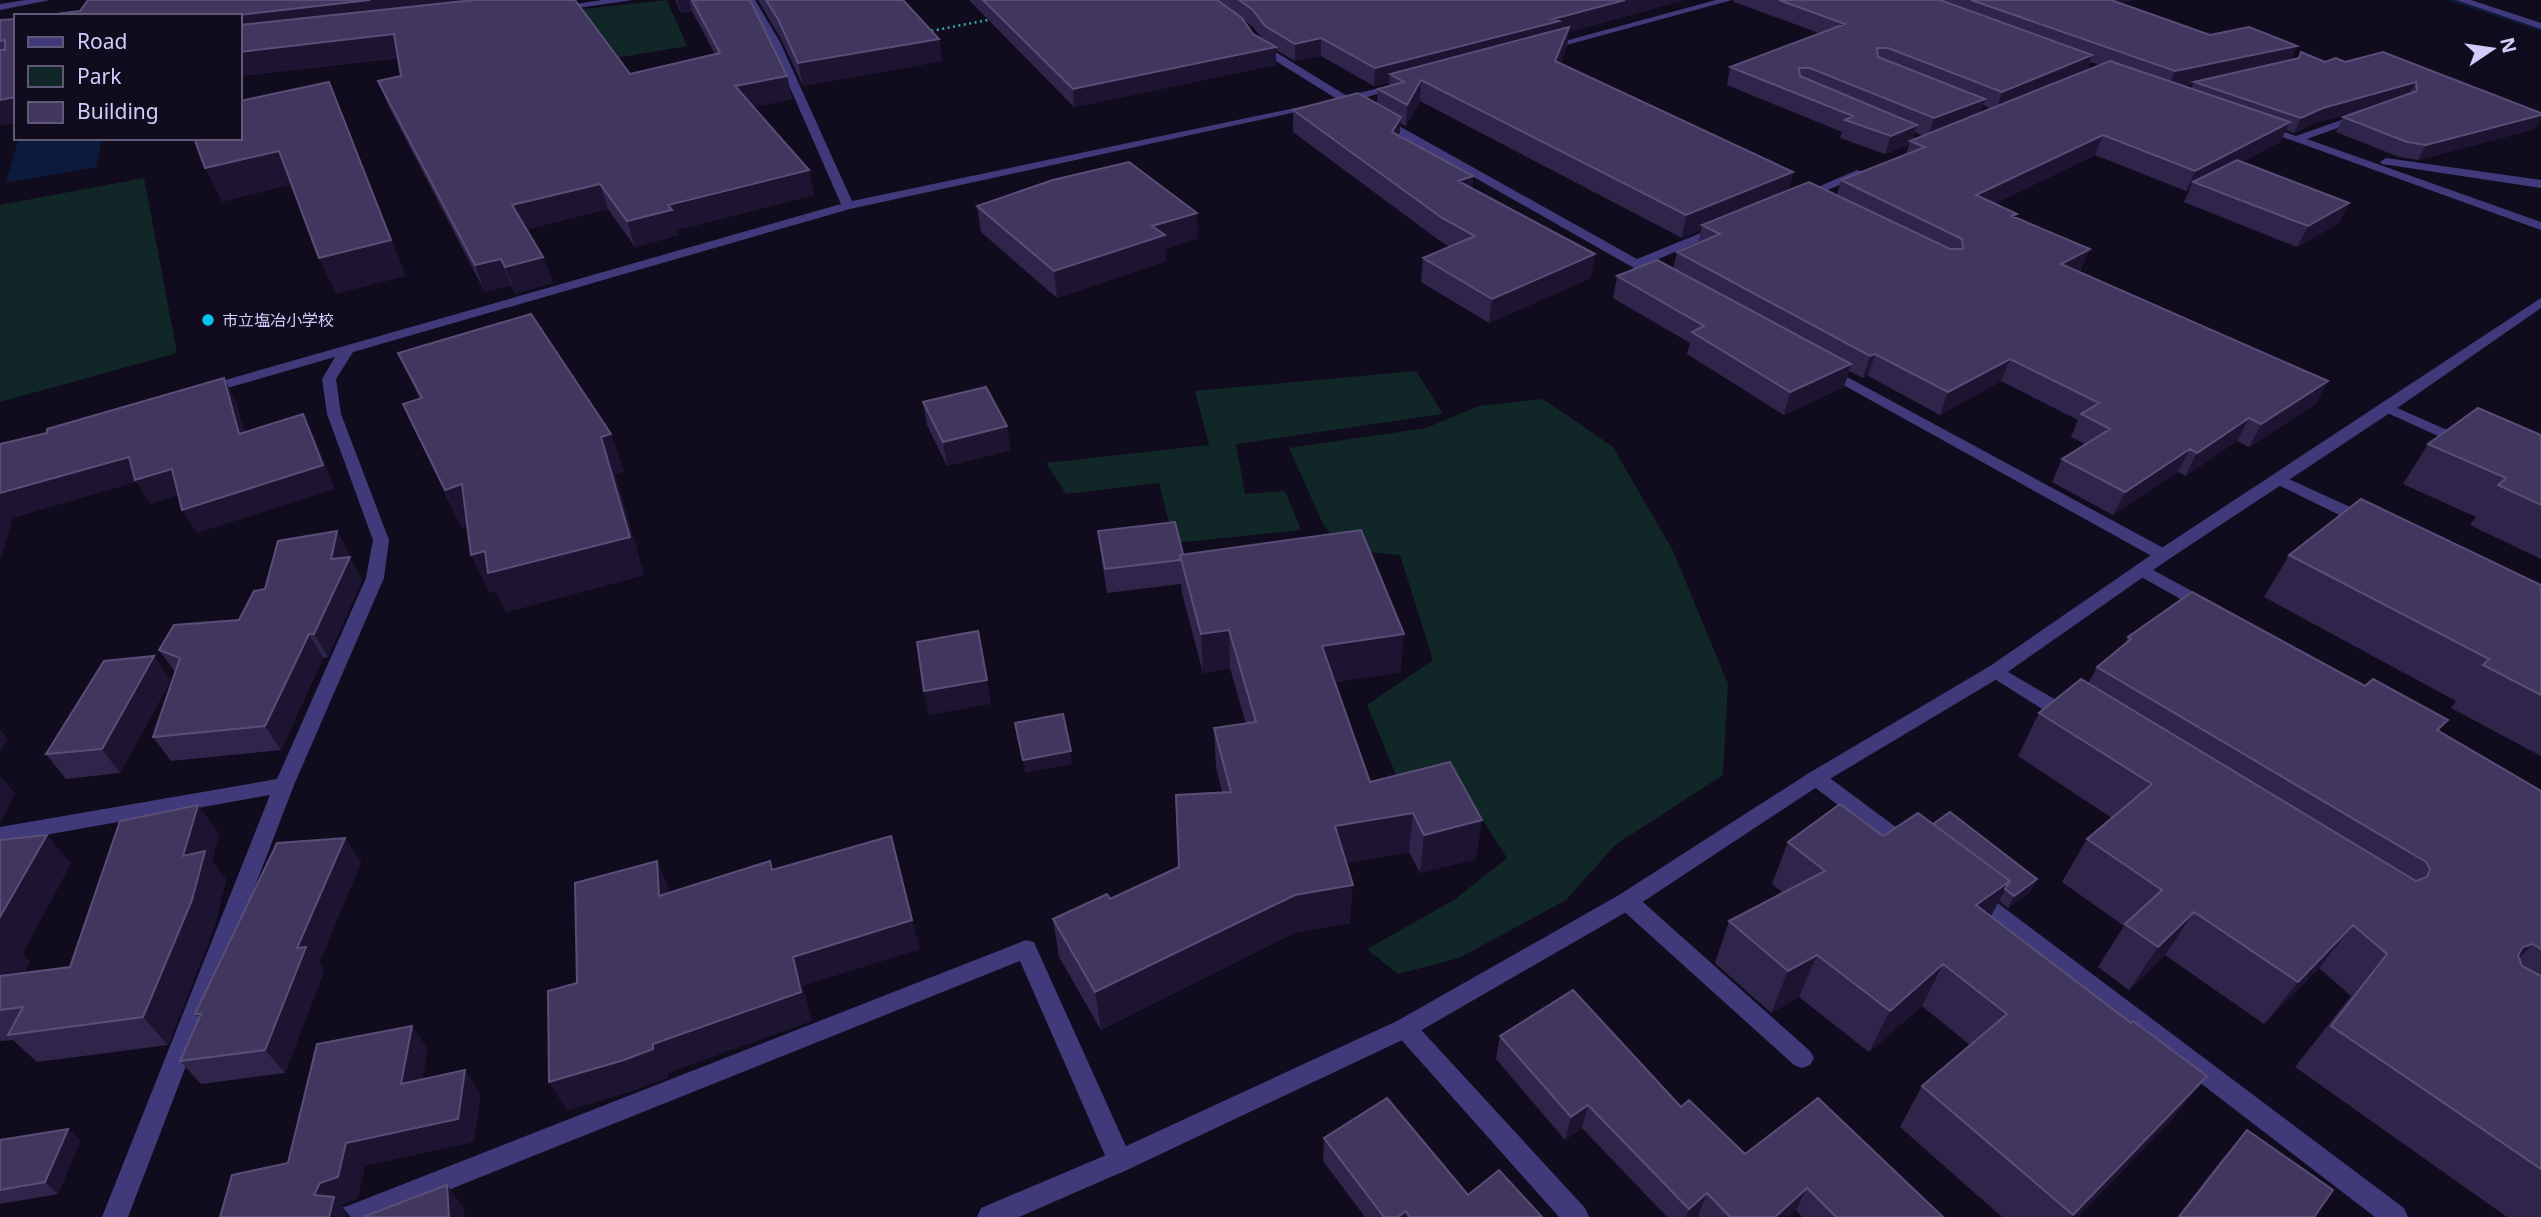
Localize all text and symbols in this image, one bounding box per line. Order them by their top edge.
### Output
legend [14,14,242,140]
north arrow [2457,14,2527,84]
text: Road [77,27,127,55]
text: N [2494,35,2523,56]
text: Park [77,62,122,90]
text: Building [77,97,159,125]
place label: 市立塩冶小学校 [222,309,334,331]
marker: 市立塩冶小学校 [200,312,216,328]

